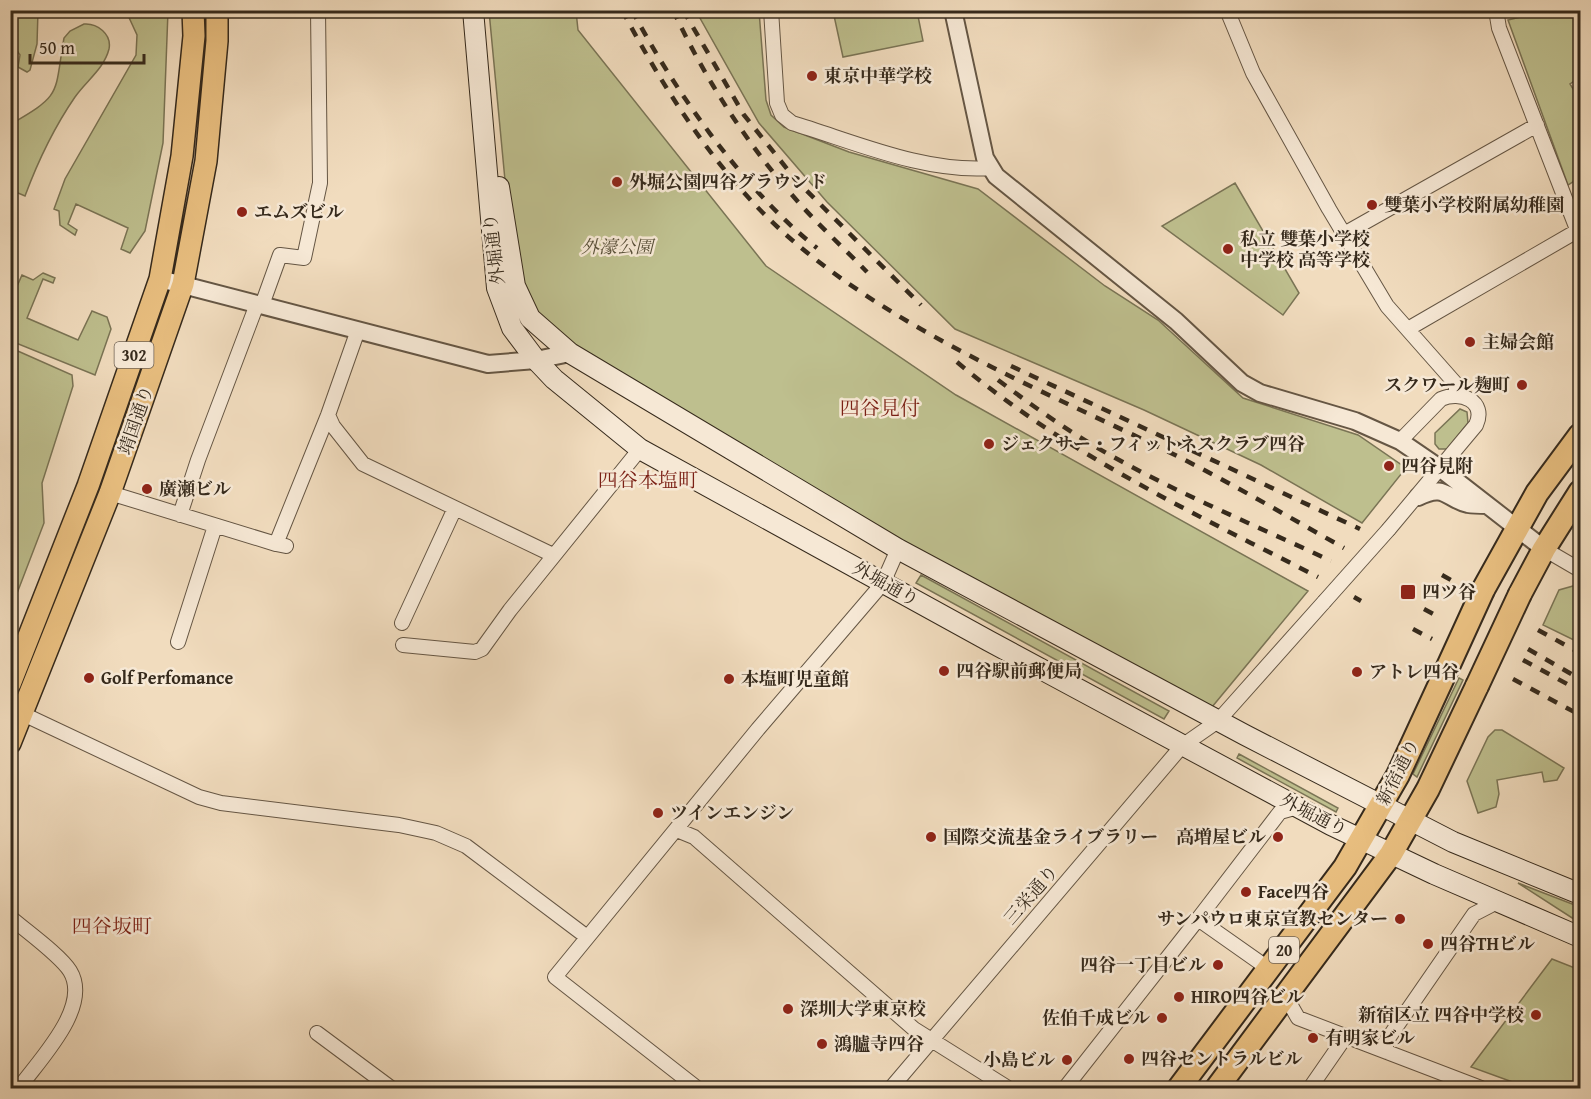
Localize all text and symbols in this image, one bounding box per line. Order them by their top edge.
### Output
scale bar [30,27,144,65]
text: 50 m [39,34,75,61]
place label: 東京中華学校 [824,62,932,89]
marker: 東京中華学校 [805,69,819,83]
place label: 外堀公園四谷グラウンド [629,168,827,195]
marker: 外堀公園四谷グラウンド [610,175,624,189]
place label: 雙葉小学校附属幼稚園 [1384,191,1564,218]
place label: エムズビル [254,198,344,225]
marker: 雙葉小学校附属幼稚園 [1365,198,1379,212]
marker: エムズビル [235,205,249,219]
street label: 外堀通り [476,212,511,286]
place label: 私立 雙葉小学校 中学校 高等学校 [1240,225,1370,273]
park label: 外濠公園 [581,233,656,260]
marker: 私立 雙葉小学校 中学校 高等学校 [1221,242,1235,256]
place label: 主婦会館 [1482,328,1554,355]
marker: 主婦会館 [1463,335,1477,349]
road number: 302 [114,342,154,368]
place label: スクワール麹町 [1384,371,1510,398]
marker: スクワール麹町 [1515,378,1529,392]
street label: 靖国通り [111,381,160,458]
district label: 四谷見付 [840,393,920,422]
place label: ジェクサー・フィットネスクラブ四谷 [1001,430,1305,457]
marker: ジェクサー・フィットネスクラブ四谷 [982,437,996,451]
place label: 四谷見附 [1401,452,1473,479]
marker: 四谷見附 [1382,459,1396,473]
district label: 四谷本塩町 [598,465,698,494]
place label: 廣瀬ビル [159,475,231,502]
marker: 廣瀬ビル [140,482,154,496]
street label: 外堀通り [848,554,924,613]
place label: 四ツ谷 [1422,578,1476,605]
marker: 四ツ谷 [1399,583,1417,601]
place label: 四谷駅前郵便局 [956,657,1082,684]
place label: アトレ四谷 [1369,658,1459,685]
place label: Golf Perfomance [101,664,233,691]
marker: 四谷駅前郵便局 [937,664,951,678]
place label: 本塩町児童館 [741,665,849,692]
marker: アトレ四谷 [1350,665,1364,679]
marker: Golf Perfomance [82,671,96,685]
marker: 本塩町児童館 [722,672,736,686]
street label: 新宿通り [1369,734,1426,810]
street label: 外堀通り [1276,786,1352,843]
place label: ツインエンジン [670,799,794,826]
marker: ツインエンジン [651,806,665,820]
place label: 国際交流基金ライブラリー [943,823,1158,850]
place label: 高増屋ビル [1176,823,1266,850]
marker: 国際交流基金ライブラリー [924,830,938,844]
marker: 高増屋ビル [1271,830,1285,844]
street label: 三栄通り [997,859,1064,931]
place label: Face四谷 [1258,878,1329,905]
marker: Face四谷 [1239,885,1253,899]
place label: サンパウロ東京宣教センター [1157,905,1388,932]
district label: 四谷坂町 [72,911,152,940]
marker: サンパウロ東京宣教センター [1393,912,1407,926]
place label: 四谷THビル [1440,930,1535,957]
road number: 20 [1269,937,1299,963]
marker: 四谷THビル [1421,937,1435,951]
place label: 四谷一丁目ビル [1080,951,1206,978]
marker: 四谷一丁目ビル [1211,958,1225,972]
place label: HIRO四谷ビル [1191,983,1304,1010]
marker: HIRO四谷ビル [1172,990,1186,1004]
place label: 深圳大学東京校 [800,995,926,1022]
place label: 新宿区立 四谷中学校 [1358,1001,1524,1028]
marker: 深圳大学東京校 [781,1002,795,1016]
place label: 佐伯千成ビル [1042,1004,1150,1031]
marker: 新宿区立 四谷中学校 [1529,1008,1543,1022]
marker: 佐伯千成ビル [1155,1011,1169,1025]
place label: 有明家ビル [1325,1024,1415,1051]
place label: 鴻臚寺四谷 [834,1030,924,1057]
marker: 有明家ビル [1306,1031,1320,1045]
marker: 鴻臚寺四谷 [815,1037,829,1051]
place label: 四谷セントラルビル [1141,1045,1302,1072]
place label: 小島ビル [983,1046,1055,1073]
marker: 四谷セントラルビル [1122,1052,1136,1066]
marker: 小島ビル [1060,1053,1074,1067]

